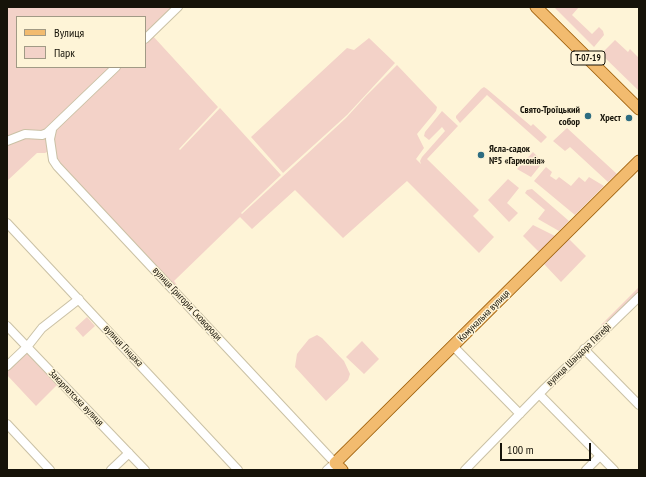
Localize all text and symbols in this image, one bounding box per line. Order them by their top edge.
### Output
legend [16,16,146,68]
text: Вулиця [54,25,84,40]
text: Парк [54,45,75,60]
road number: Т-07-19 [571,51,605,65]
place label: Свято-Троїцький собор [520,104,580,128]
marker: Свято-Троїцький собор [583,111,593,121]
place label: Хрест [600,112,621,124]
marker: Хрест [624,113,634,123]
place label: Ясла-садок №5 «Гармонія» [489,143,545,166]
marker: Ясла-садок №5 «Гармонія» [476,150,486,160]
street label: вулиця Григорія Сковороди [150,265,224,343]
street label: Комунальна вулиця [455,287,513,345]
street label: вулиця Шандора Петефі [544,321,614,389]
street label: вулиця Гінцака [101,323,145,369]
street label: Закарпатська вулиця [46,367,106,429]
scale bar [502,435,593,461]
text: 100 m [507,442,534,457]

